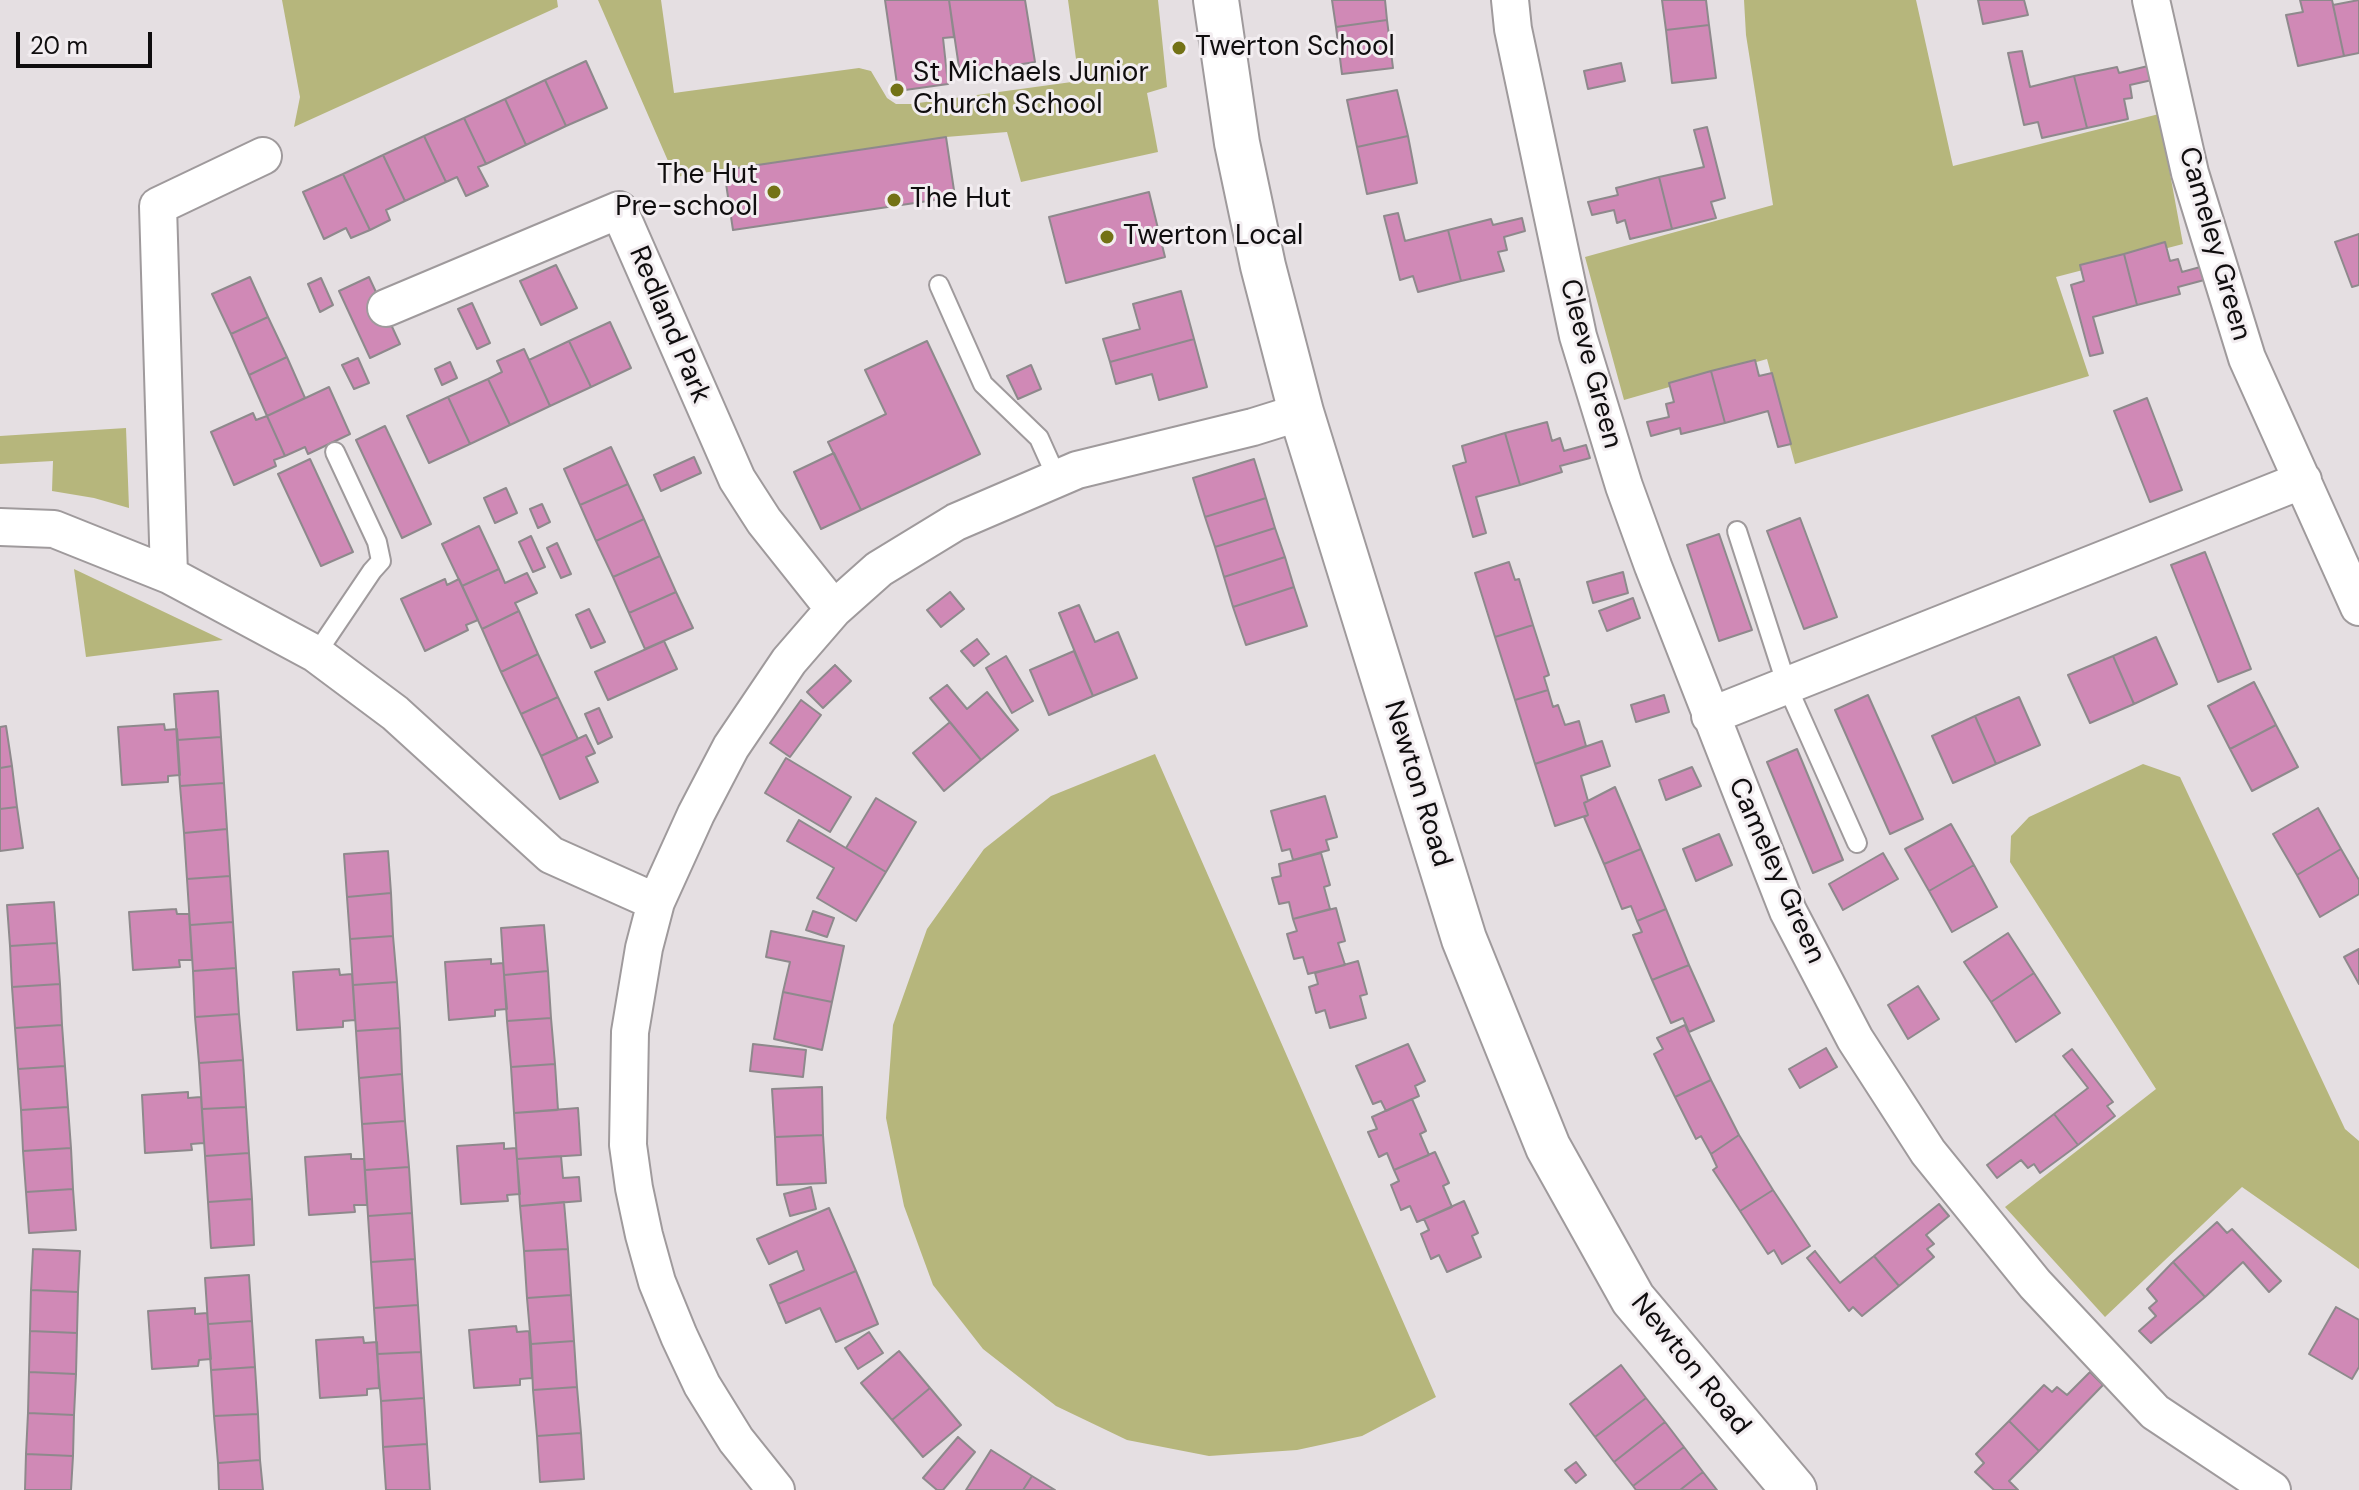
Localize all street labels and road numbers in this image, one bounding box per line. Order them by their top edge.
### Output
street label: Cameley Green [2170,143,2258,345]
street label: Redland Park [621,242,717,408]
street label: Cleeve Green [1551,276,1629,452]
street label: Newton Road [1376,697,1458,871]
street label: Cameley Green [1720,773,1832,969]
street label: Newton Road [1623,1288,1757,1442]

